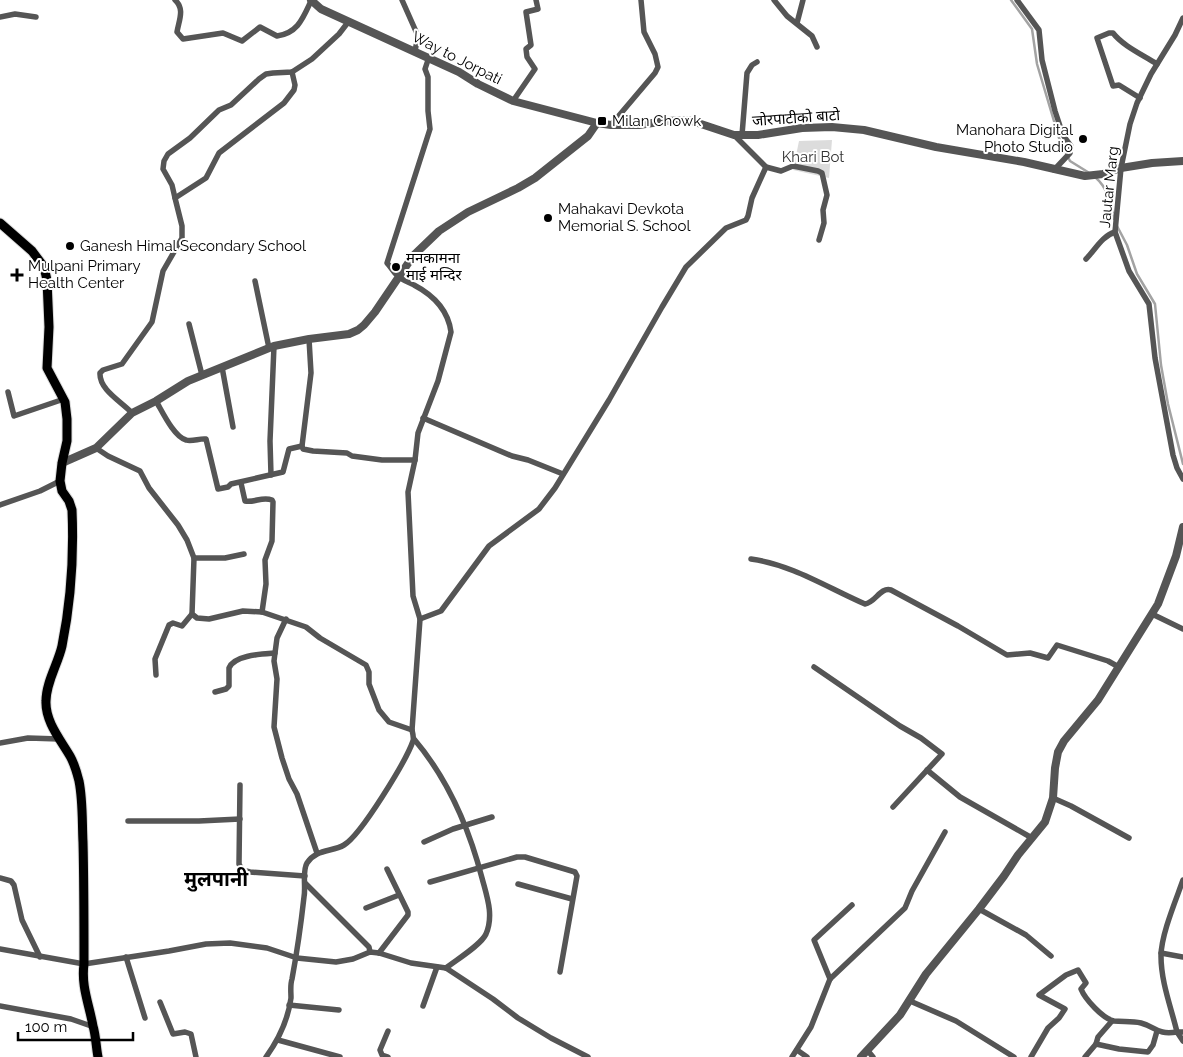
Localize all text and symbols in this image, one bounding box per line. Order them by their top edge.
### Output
street label: Way to Jorpati [409,28,505,88]
street label: जोरपाटीको बाटो [751,106,842,130]
place label: Milan Chowk [612,112,701,130]
marker: Milan Chowk [596,115,608,127]
place label: Manohara Digital Photo Studio [956,121,1074,156]
marker: Manohara Digital Photo Studio [1077,133,1089,145]
street label: Jautar Marg [1096,145,1122,229]
park label: Khari Bot [782,148,844,166]
place label: Mahakavi Devkota Memorial S. School [558,200,691,235]
marker: Mahakavi Devkota Memorial S. School [542,212,554,224]
place label: Ganesh Himal Secondary School [80,237,307,255]
marker: Ganesh Himal Secondary School [64,240,76,252]
place label: मनकामना माई मन्दिर [406,249,463,284]
place label: Mulpani Primary Health Center [28,257,141,292]
marker: मनकामना माई मन्दिर [390,261,402,273]
marker: Mulpani Primary Health Center [10,268,24,282]
district label: मुलपानी [184,867,249,892]
scale bar [18,1010,132,1042]
text: 100 m [25,1018,67,1036]

